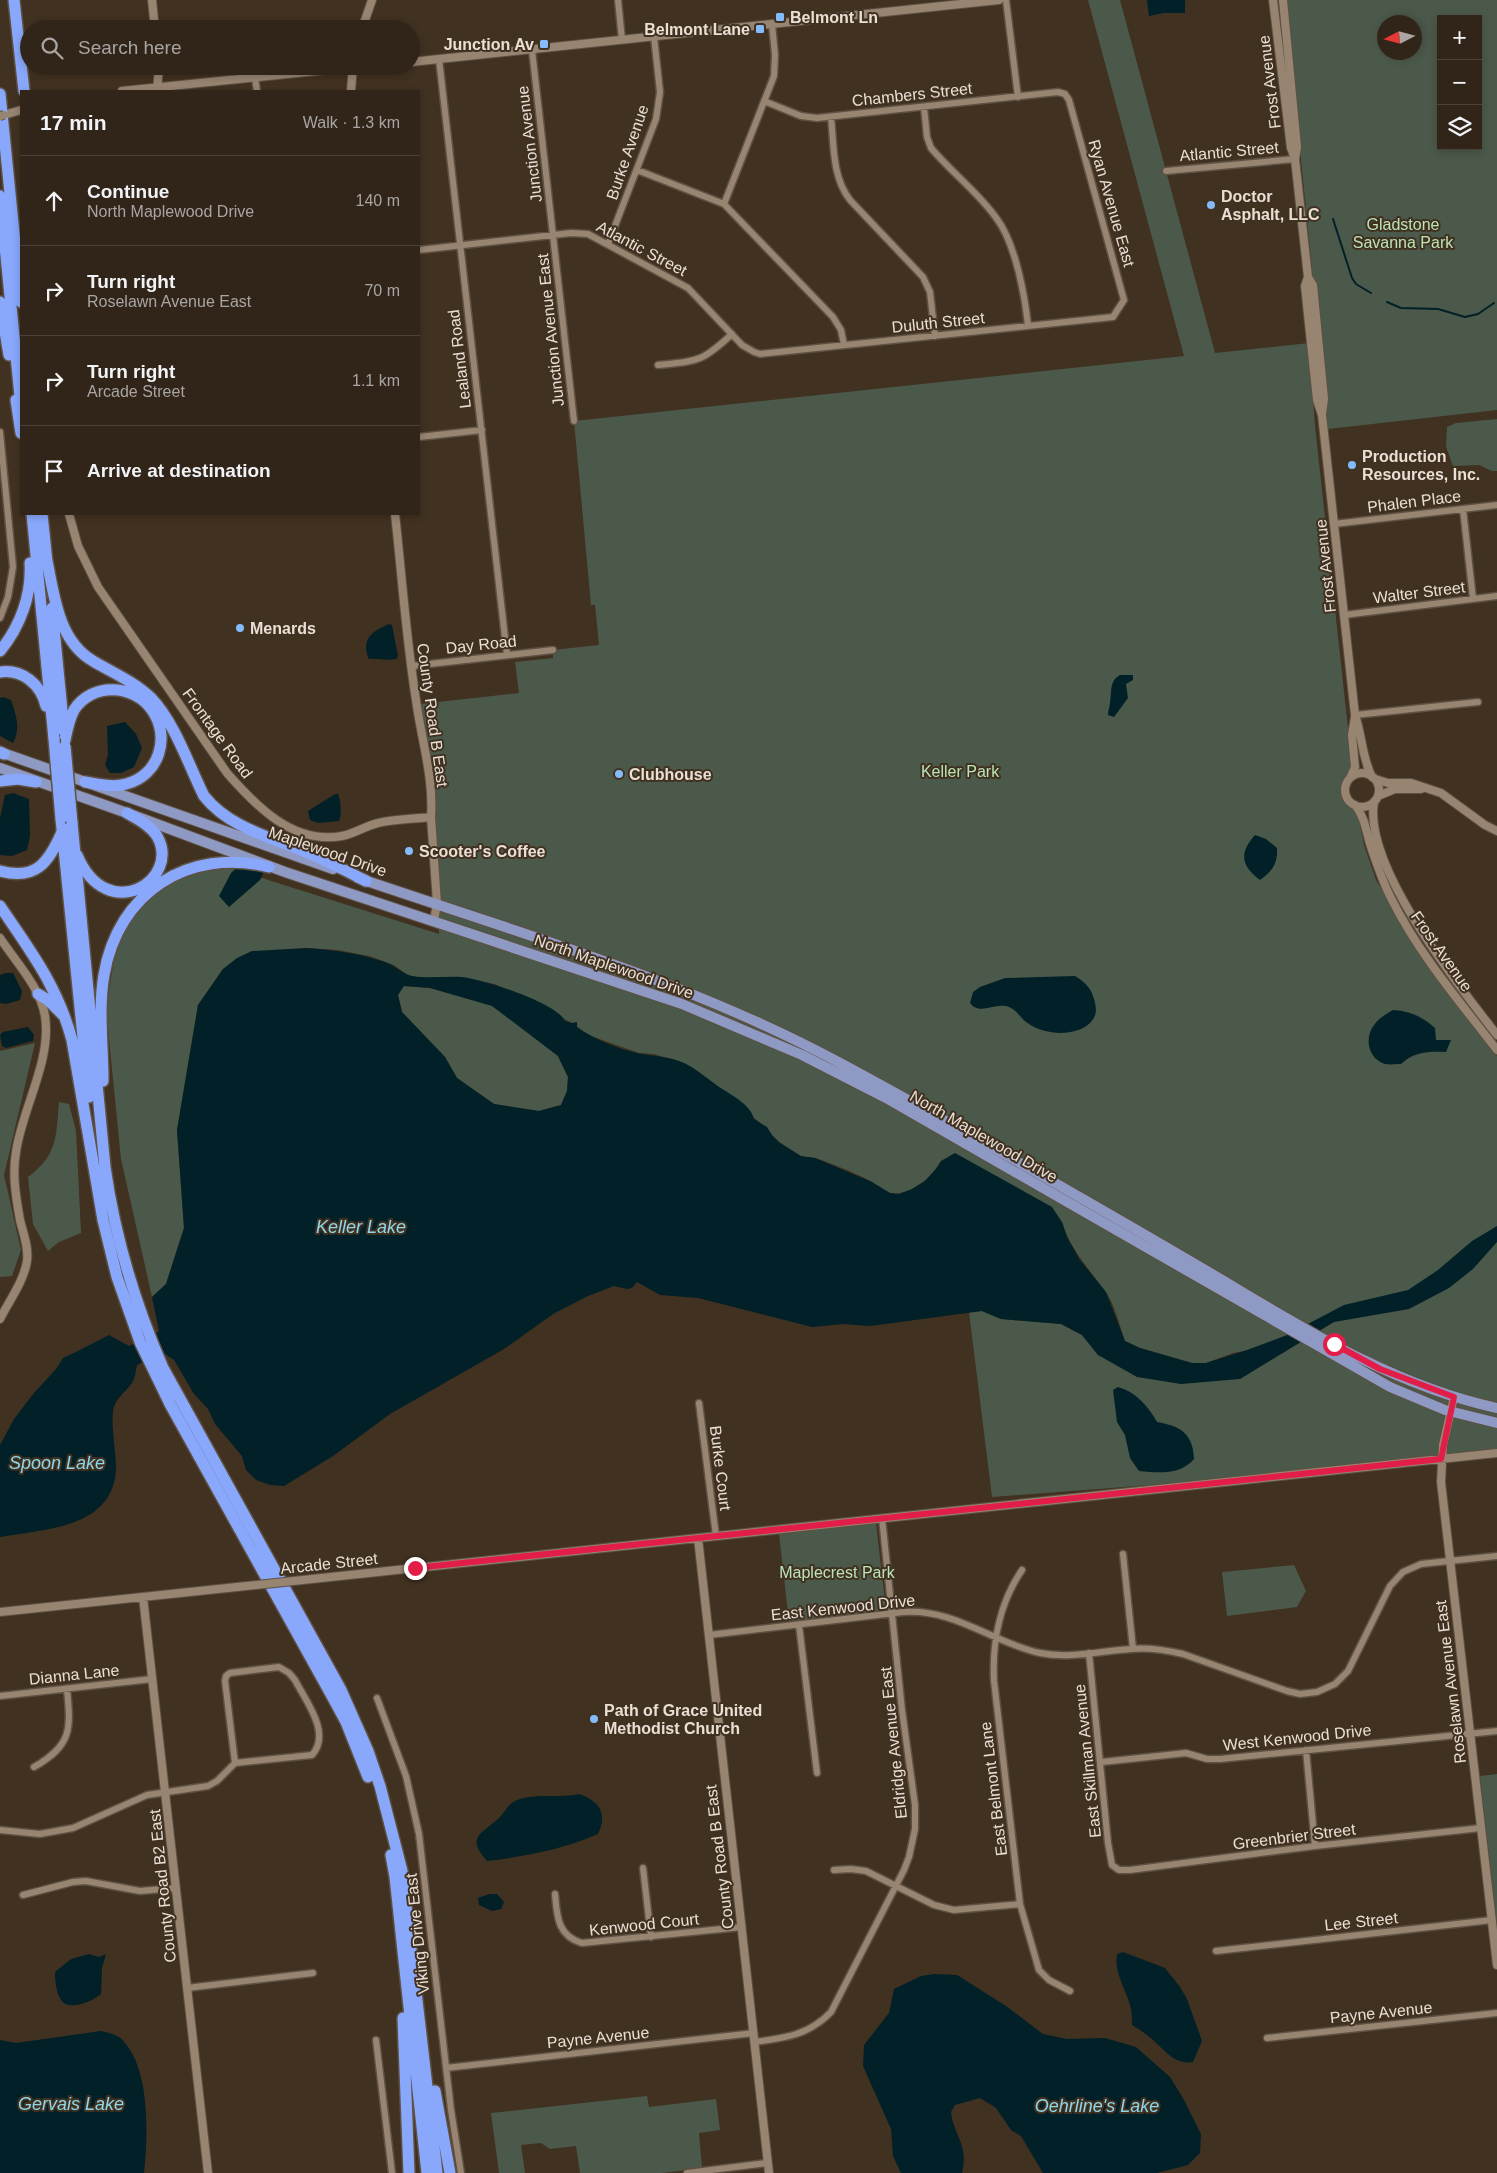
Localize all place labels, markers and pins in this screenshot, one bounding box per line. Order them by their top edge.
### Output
place label: Belmont Ln [790,9,878,26]
marker: Belmont Ln [774,11,786,23]
place label: Belmont Lane [644,21,750,38]
marker: Belmont Lane [754,23,766,35]
place label: Junction Av [444,36,534,53]
marker: Junction Av [538,38,550,50]
place label: Doctor Asphalt, LLC [1221,188,1320,223]
marker: Doctor Asphalt, LLC [1205,199,1217,211]
place label: Production Resources, Inc. [1362,448,1480,483]
marker: Production Resources, Inc. [1346,459,1358,471]
place label: Menards [250,620,316,637]
marker: Menards [234,622,246,634]
place label: Clubhouse [629,766,712,783]
marker: Clubhouse [613,768,625,780]
place label: Scooter's Coffee [419,843,546,860]
marker: Scooter's Coffee [403,845,415,857]
place label: Path of Grace United Methodist Church [604,1702,762,1737]
marker: Path of Grace United Methodist Church [588,1713,600,1725]

